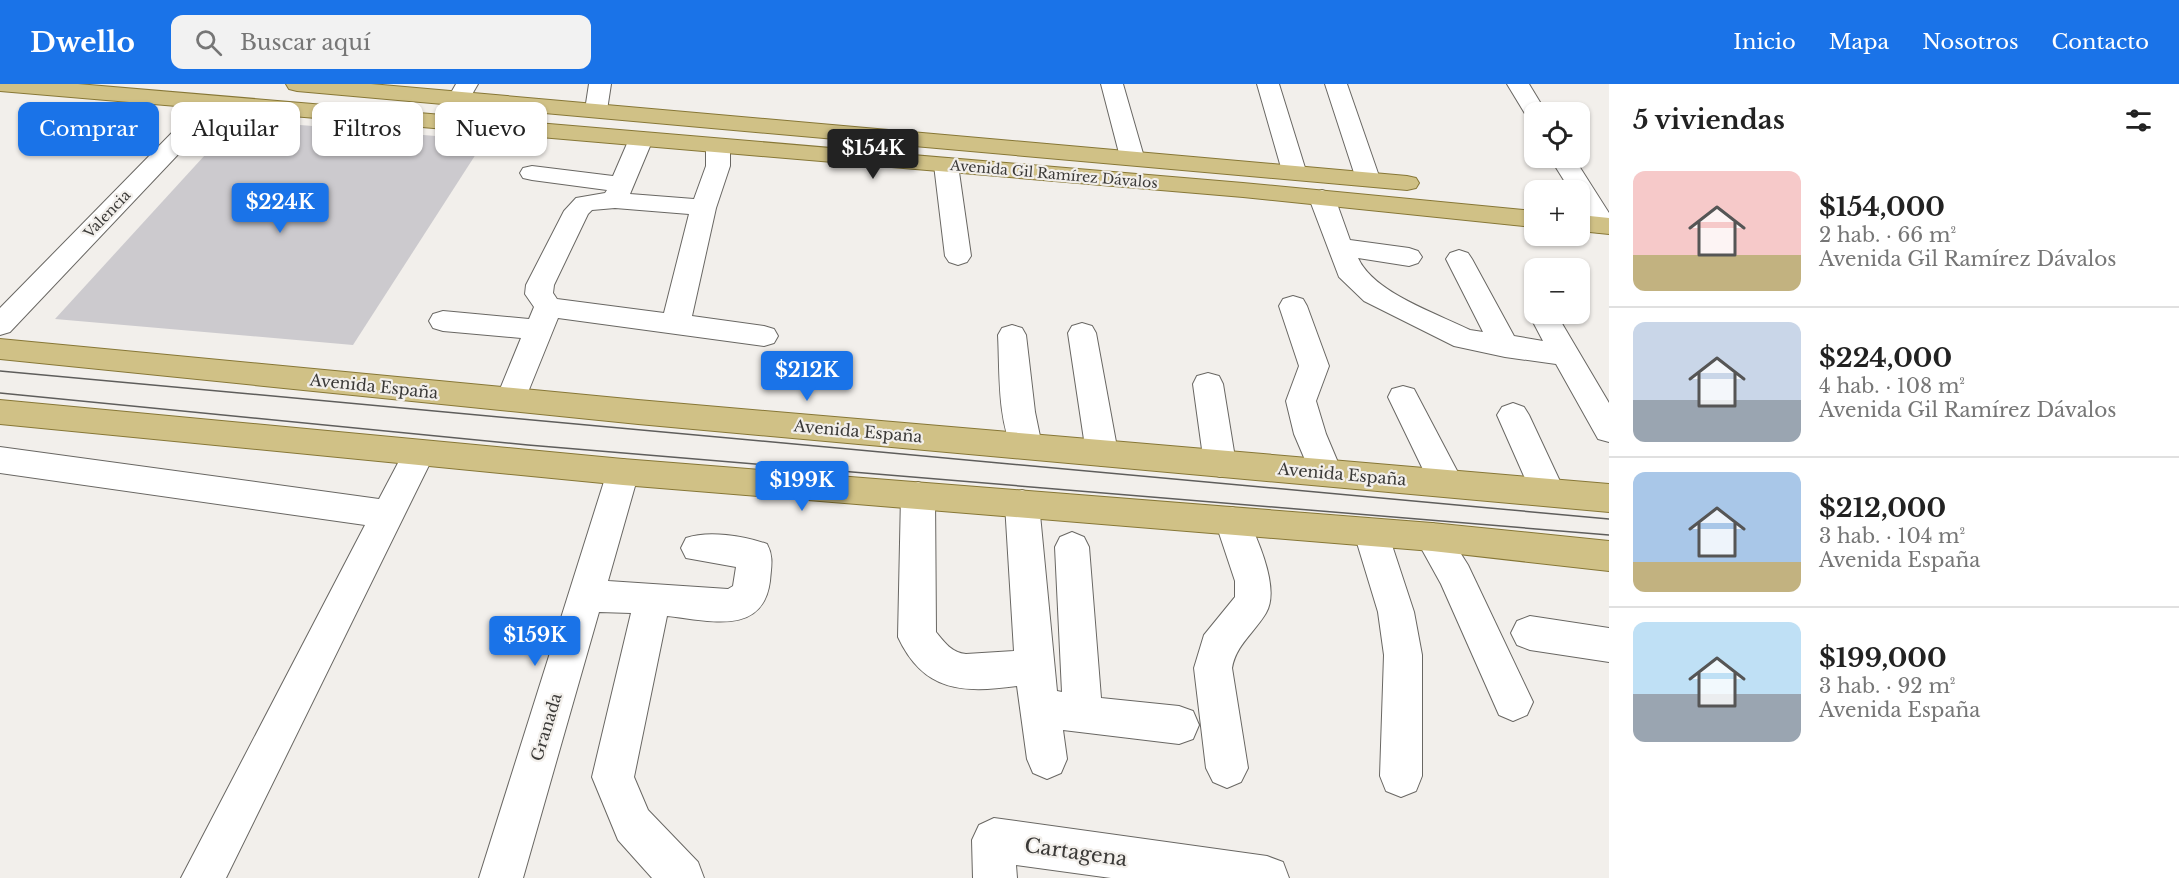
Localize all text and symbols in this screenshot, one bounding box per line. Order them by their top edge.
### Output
search box [171,15,591,69]
text: Dwello [30,25,135,60]
icon: search [192,26,225,59]
text: Buscar aquí [240,29,370,56]
text: Inicio [1733,29,1796,55]
text: Mapa [1829,29,1889,55]
text: Nosotros [1922,29,2018,55]
text: Contacto [2051,29,2149,55]
chip: Comprar [18,102,159,156]
chip: Alquilar [171,102,300,156]
chip: Filtros [312,102,423,156]
chip: Nuevo [435,102,547,156]
map controls [1524,102,1590,324]
button: locate [1524,102,1590,168]
text: 5 viviendas [1633,104,1785,136]
icon: filters [2122,104,2155,137]
pin: $154K [831,129,915,180]
text: $154K [841,136,905,160]
street label: Avenida Gil Ramírez Dávalos [949,156,1158,192]
button: + [1524,180,1590,246]
pin: $224K [238,183,322,234]
street label: Valencia [79,186,134,242]
text: $224K [246,190,314,214]
text: $154,000 [1819,191,1945,223]
icon: home [1681,195,1753,267]
text: 2 hab. · 66 m² [1819,223,1956,247]
text: Avenida Gil Ramírez Dávalos [1819,247,2116,271]
button: − [1524,258,1590,324]
text: $224,000 [1819,342,1952,374]
icon: home [1681,346,1753,418]
pin: $212K [765,351,849,402]
text: $212K [775,358,839,382]
street label: Avenida España [308,369,439,403]
text: 4 hab. · 108 m² [1819,374,1965,398]
text: Avenida Gil Ramírez Dávalos [1819,398,2116,422]
street label: Avenida España [792,415,923,447]
street label: Avenida España [1276,458,1407,490]
pin: $199K [760,461,844,512]
text: $199K [770,468,835,492]
text: $212,000 [1819,492,1946,524]
icon: home [1681,496,1753,568]
text: 3 hab. · 104 m² [1819,524,1965,548]
text: Avenida España [1819,548,1980,572]
pin: $159K [493,616,577,667]
text: $159K [503,623,567,647]
text: $199,000 [1819,642,1947,674]
icon: home [1681,646,1753,718]
text: 3 hab. · 92 m² [1819,674,1956,698]
street label: Granada [526,690,566,763]
text: Avenida España [1819,698,1980,722]
street label: Cartagena [1023,833,1130,871]

